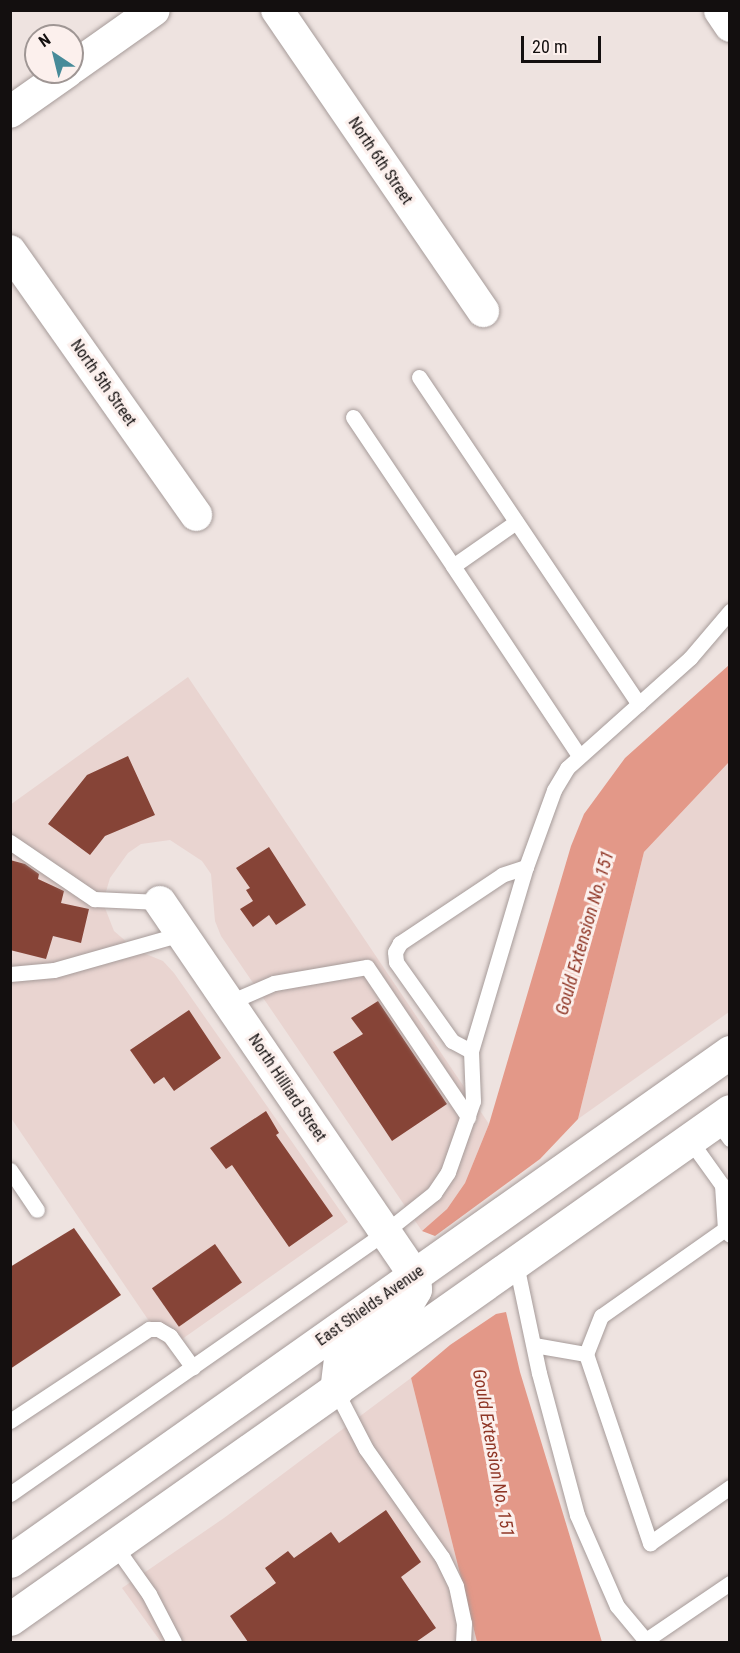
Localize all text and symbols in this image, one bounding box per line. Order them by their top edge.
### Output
north arrow [24,24,84,84]
scale bar [524,24,604,62]
text: N [35,30,54,51]
text: 20 m [532,36,567,57]
street label: North 6th Street [344,114,416,208]
street label: North 5th Street [66,336,140,430]
water label: Gould Extension No. 151 [551,848,619,1018]
street label: North Hilliard Street [244,1031,330,1145]
street label: East Shields Avenue [312,1262,428,1350]
water label: Gould Extension No. 151 [468,1367,518,1539]

